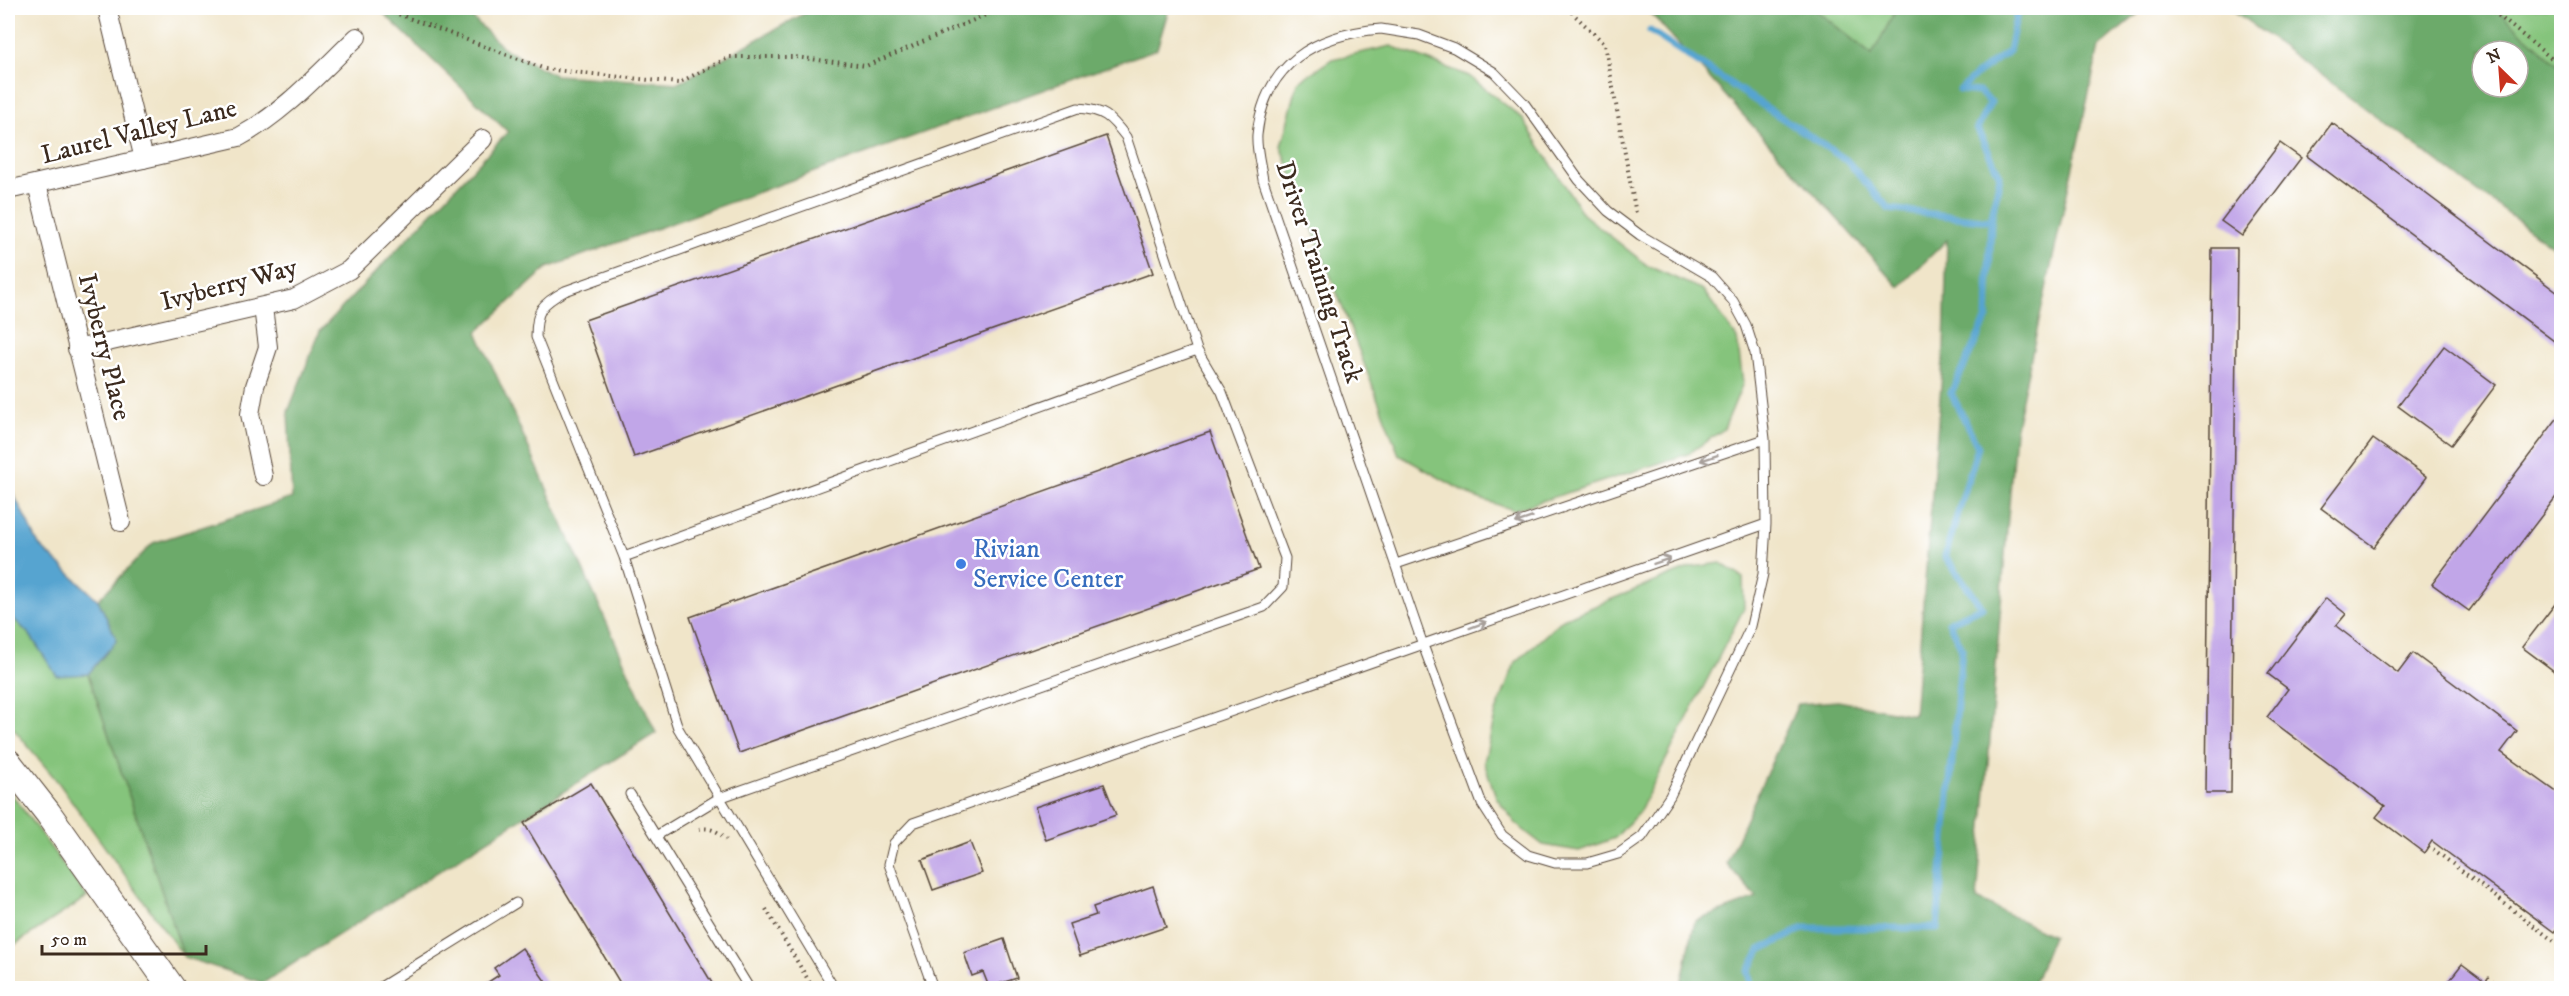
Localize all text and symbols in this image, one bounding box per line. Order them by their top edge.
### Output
north arrow [2470,39,2530,99]
text: N [2484,44,2504,68]
street label: Laurel Valley Lane [38,92,240,172]
street label: Driver Training Track [1268,157,1370,387]
street label: Ivyberry Way [157,251,301,319]
street label: Ivyberry Place [70,270,138,424]
one-way arrow [1700,453,1719,464]
one-way arrow [1515,515,1534,526]
place label: Rivian Service Center [973,533,1124,596]
one-way arrow [1652,554,1671,565]
marker: Rivian Service Center [954,557,968,571]
one-way arrow [1468,619,1487,630]
scale bar [42,918,206,956]
text: 50 m [51,929,87,951]

